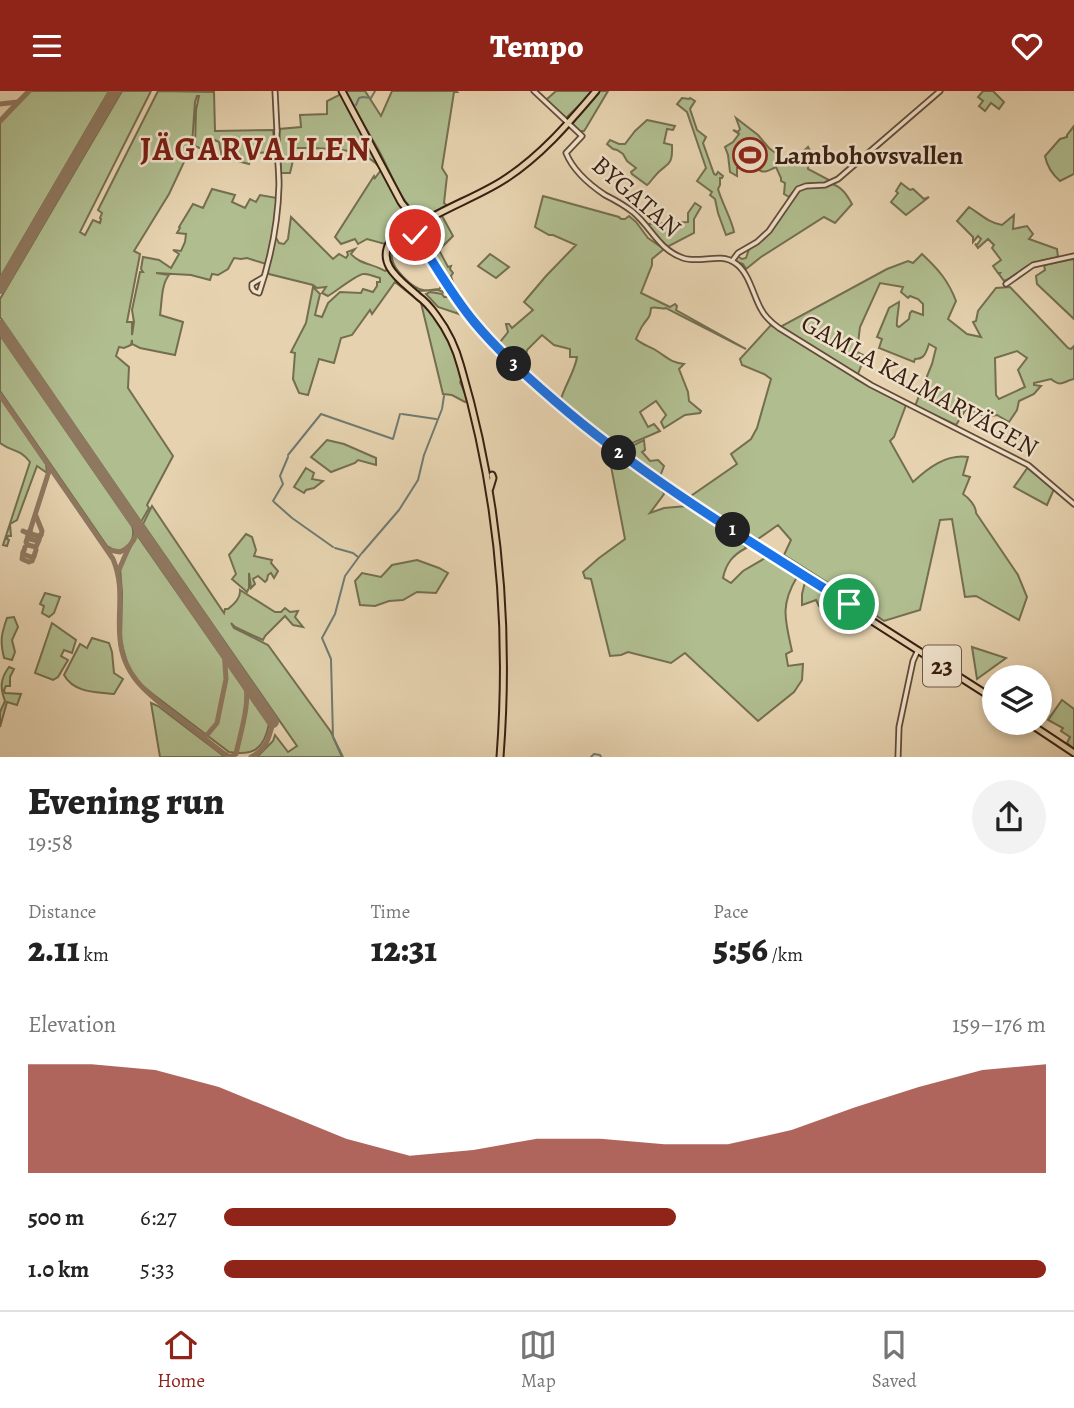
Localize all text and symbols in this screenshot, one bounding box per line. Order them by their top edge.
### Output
text: Tempo [490,24,584,68]
icon: menu [28,27,66,65]
icon: heart [1008,27,1046,65]
district label: JÄGARVALLEN [140,126,372,171]
sports icon: Lambohovsvallen [731,136,769,174]
place label: Lambohovsvallen [774,138,964,173]
street label: BYGATAN [584,148,689,245]
pin [385,205,445,265]
icon: check [396,216,434,254]
street label: GAMLA KALMARVÄGEN [795,306,1045,465]
pin: 3 [496,347,532,381]
text: 3 [509,350,518,376]
pin: 2 [602,435,636,471]
text: 2 [614,439,623,465]
pin: 1 [716,513,750,548]
text: 1 [729,516,736,542]
pin [819,574,879,634]
icon: arrive [830,585,868,623]
road number: 23 [923,645,961,687]
map controls [982,665,1052,735]
button: layers [982,665,1052,735]
text: Evening run [28,775,225,827]
button: share [972,780,1046,854]
text: 19:58 [28,827,73,858]
text: Distance [28,899,96,925]
text: Time [371,899,410,925]
text: Pace [713,899,749,925]
text: 2.11 [28,925,80,973]
text: 12:31 [371,925,437,973]
text: 5:56 [713,925,768,973]
text: km [80,942,109,968]
text: /km [768,942,803,968]
text: Elevation [28,1009,116,1040]
text: 159–176 m [952,1009,1046,1040]
text: 500 m [28,1202,84,1233]
text: 6:27 [140,1202,177,1233]
text: 1.0 km [28,1254,89,1285]
text: 5:33 [140,1254,175,1285]
tab: Home [157,1326,205,1394]
tab: Map [519,1326,557,1394]
tab: Saved [872,1326,917,1394]

